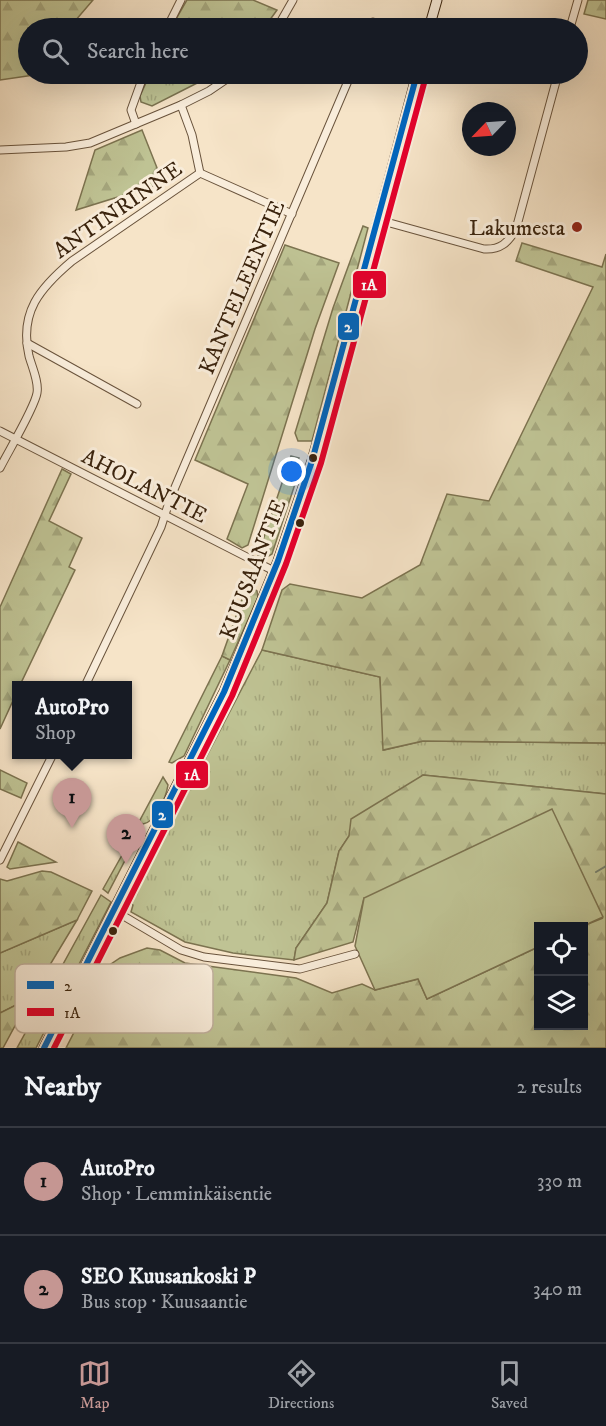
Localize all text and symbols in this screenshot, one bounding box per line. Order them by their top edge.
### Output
search box [18,18,588,84]
icon: search [39,35,72,68]
text: Search here [87,38,189,65]
north arrow [462,102,516,156]
street label: ANTINRINNE [48,156,188,265]
street label: KANTELEENTIE [194,197,291,379]
place label: Lakumesta [469,215,566,242]
marker: Lakumesta [570,220,584,234]
line badge: 1A [352,270,387,299]
text: 1A [361,275,378,295]
line badge: 2 [337,312,360,341]
text: 2 [344,317,353,337]
street label: AHOLANTIE [77,443,212,529]
unlabelled marker [307,452,319,464]
your location [277,457,306,486]
street label: KUUSAANTIE [214,496,293,644]
unlabelled marker [294,517,306,529]
popup [12,681,132,759]
text: AutoPro [35,694,109,721]
text: Shop [35,721,76,746]
line badge: 1A [175,760,209,789]
text: 1A [184,765,201,785]
pin: 1 [52,778,92,828]
line badge: 2 [151,800,174,829]
text: 2 [158,805,167,825]
pin: 2 [106,814,146,864]
map controls [534,922,588,1030]
button: locate [534,922,588,976]
unlabelled marker [107,925,119,937]
legend [15,964,213,1033]
text: 2 [64,976,72,996]
button: layers [534,976,588,1030]
text: 1A [64,1003,81,1023]
text: Nearby [24,1071,101,1104]
text: 2 results [517,1075,582,1100]
text: AutoPro [81,1155,155,1182]
text: 1 [40,1169,47,1194]
text: 330 m [537,1169,582,1194]
text: Shop · Lemminkäisentie [81,1182,272,1207]
text: SEO Kuusankoski P [81,1263,256,1290]
text: 2 [39,1277,48,1302]
text: 340 m [533,1277,582,1302]
text: Bus stop · Kuusaantie [81,1290,248,1315]
tab: Map [78,1357,111,1413]
tab: Directions [268,1357,334,1413]
tab: Saved [491,1357,528,1413]

